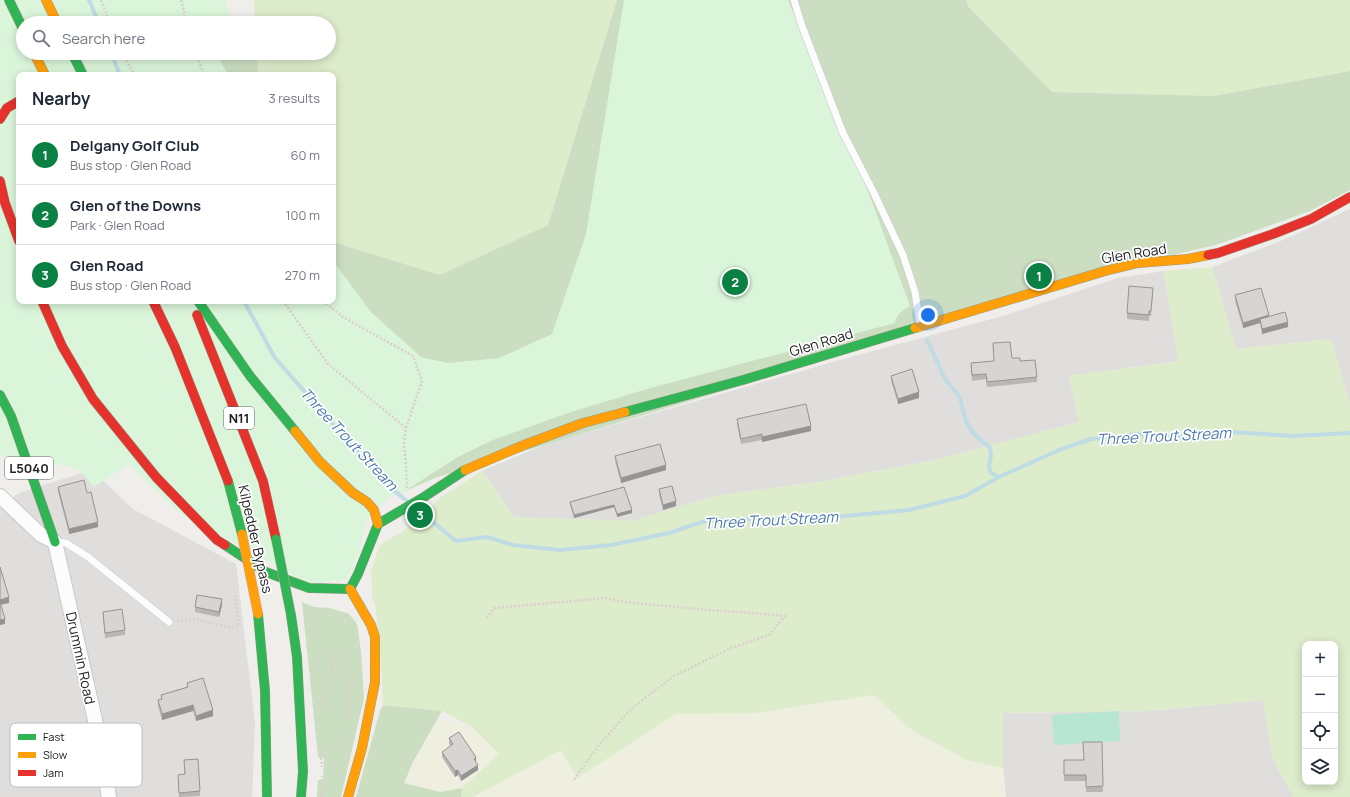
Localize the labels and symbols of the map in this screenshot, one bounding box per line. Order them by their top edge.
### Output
street label: Glen Road [1100,238,1168,268]
pin: 1 [1026,261,1052,291]
pin: 2 [722,267,748,297]
your location [918,305,938,325]
street label: Glen Road [787,323,855,361]
water label: Three Trout Stream [296,383,403,496]
road number: N11 [224,407,254,429]
water label: Three Trout Stream [1097,422,1233,450]
road number: L5040 [5,457,53,479]
street label: Kilpedder Bypass [234,483,278,595]
pin: 3 [407,500,433,530]
water label: Three Trout Stream [704,506,840,534]
street label: Drummin Road [62,610,100,706]
legend [10,723,142,787]
text: Fast [43,729,65,744]
text: Slow [43,747,68,762]
text: Jam [43,765,64,780]

